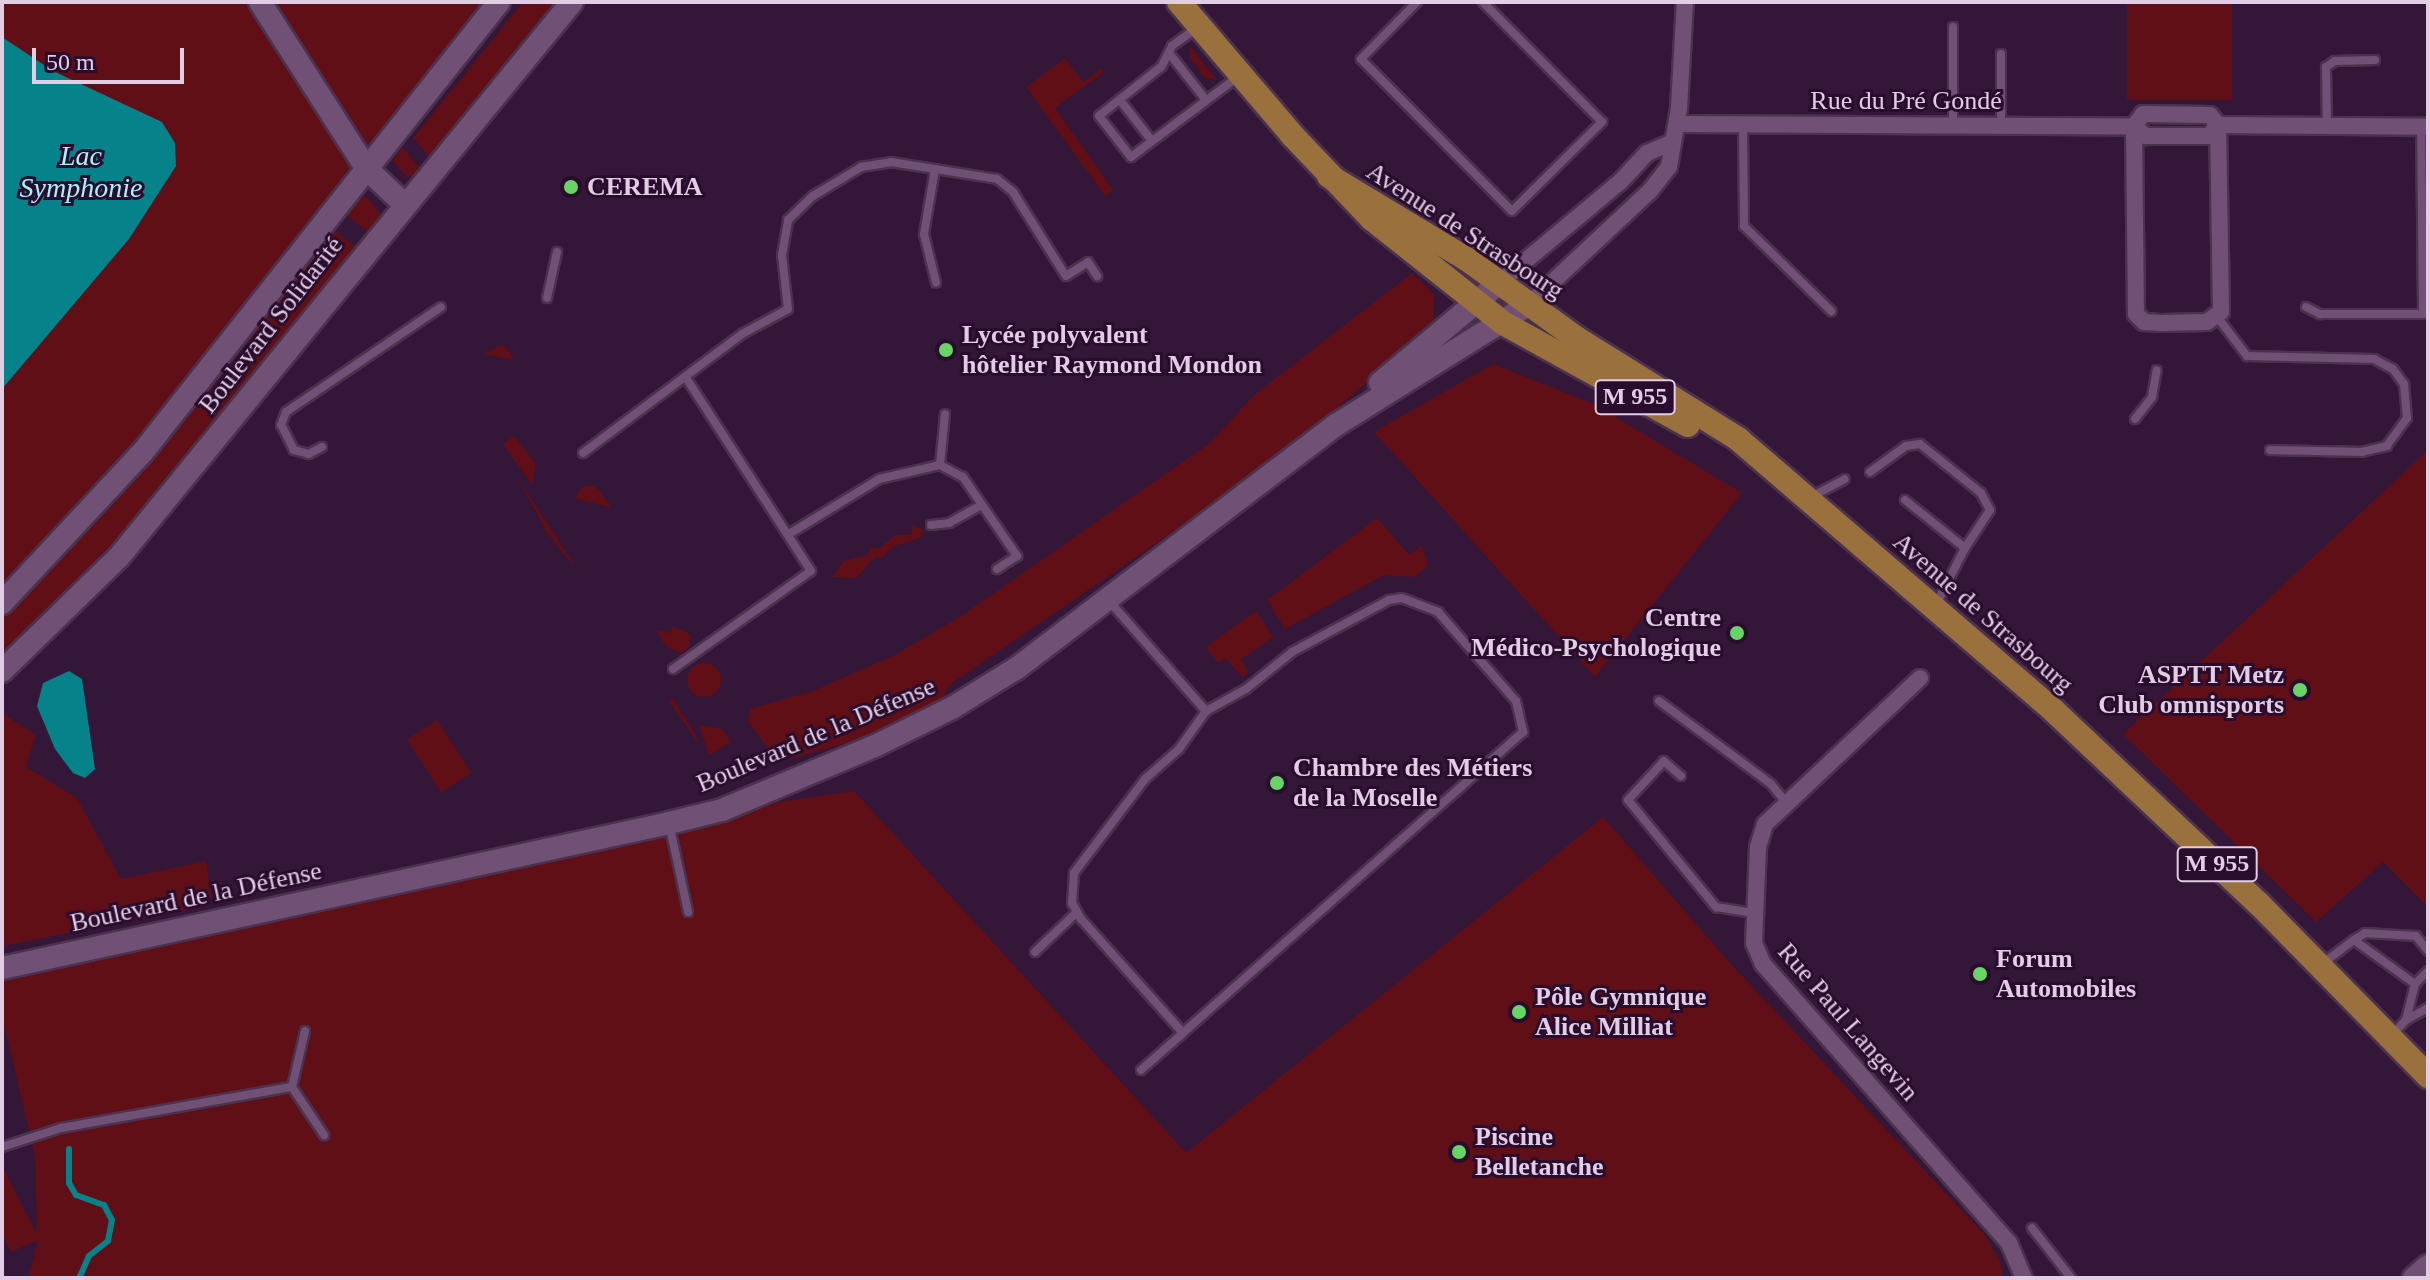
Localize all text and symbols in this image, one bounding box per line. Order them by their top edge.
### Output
scale bar [36,32,188,82]
text: 50 m [46,49,95,75]
street label: Rue du Pré Gondé [1810,85,2002,117]
water label: Lac Symphonie [20,139,142,205]
street label: Avenue de Strasbourg [1361,156,1569,306]
place label: CEREMA [587,171,703,203]
marker: CEREMA [562,178,580,196]
street label: Boulevard Solidarité [192,230,350,420]
place label: Lycée polyvalent hôtelier Raymond Mondon [962,319,1262,380]
marker: Lycée polyvalent hôtelier Raymond Mondon [937,341,955,359]
road number: M 955 [1593,377,1677,417]
street label: Avenue de Strasbourg [1886,526,2080,700]
place label: Centre Médico-Psychologique [1471,602,1721,664]
marker: Centre Médico-Psychologique [1728,624,1746,642]
place label: ASPTT Metz Club omnisports [2098,659,2284,720]
street label: Boulevard de la Défense [692,671,940,799]
marker: ASPTT Metz Club omnisports [2291,681,2309,699]
place label: Chambre des Métiers de la Moselle [1293,752,1532,814]
marker: Chambre des Métiers de la Moselle [1268,774,1286,792]
road number: M 955 [2175,844,2259,884]
street label: Boulevard de la Défense [67,855,325,939]
street label: Rue Paul Langevin [1771,937,1925,1107]
place label: Forum Automobiles [1996,943,2136,1004]
marker: Forum Automobiles [1971,965,1989,983]
place label: Pôle Gymnique Alice Milliat [1535,981,1706,1042]
marker: Pôle Gymnique Alice Milliat [1510,1003,1528,1021]
place label: Piscine Belletanche [1475,1121,1604,1182]
marker: Piscine Belletanche [1450,1143,1468,1161]

